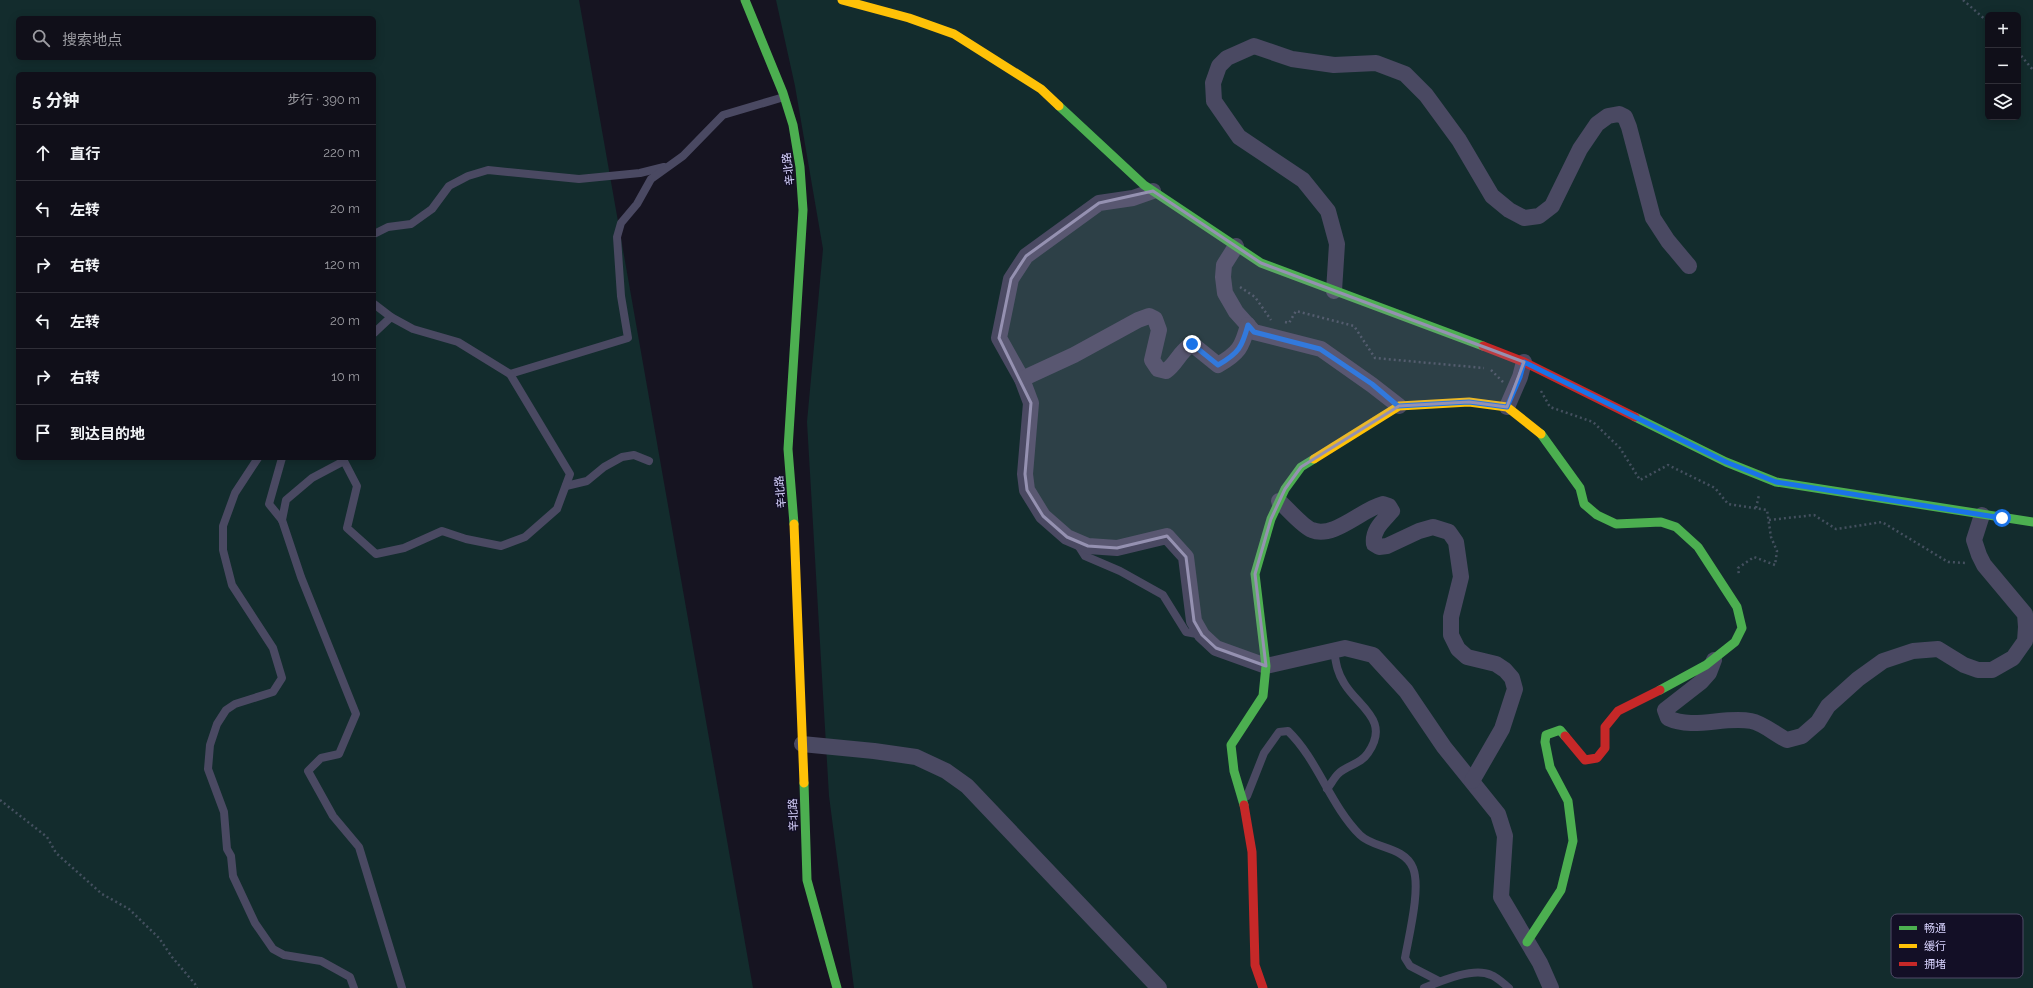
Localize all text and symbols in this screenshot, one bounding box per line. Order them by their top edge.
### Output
map controls [1985,12,2021,120]
button: + [1985,12,2021,48]
search box [16,16,376,60]
icon: search [30,27,52,49]
text: 搜索地点 [62,31,122,49]
button: − [1985,48,2021,84]
button: layers [1985,84,2021,120]
text: 5 分钟 [32,90,80,110]
text: 步行 · 390 m [287,92,360,107]
icon: ahead [32,142,54,164]
text: 直行 [70,145,100,163]
text: 220 m [323,145,360,160]
street label: 辛北路 [780,152,797,186]
icon: left [32,198,54,220]
text: 左转 [70,201,100,219]
text: 20 m [330,201,360,216]
icon: right [32,254,54,276]
text: 右转 [70,257,100,275]
text: 120 m [324,257,360,272]
icon: left [32,310,54,332]
text: 左转 [70,313,100,331]
text: 20 m [330,313,360,328]
route end [1183,335,1201,353]
icon: right [32,366,54,388]
text: 右转 [70,369,100,387]
text: 10 m [331,369,360,384]
icon: arrive [32,422,54,444]
text: 到达目的地 [70,425,145,443]
street label: 辛北路 [773,475,788,509]
route start [1993,509,2011,527]
street label: 辛北路 [786,798,801,832]
legend [1891,914,2023,978]
text: 畅通 [1924,922,1946,935]
text: 缓行 [1924,940,1946,953]
text: 拥堵 [1924,958,1946,971]

